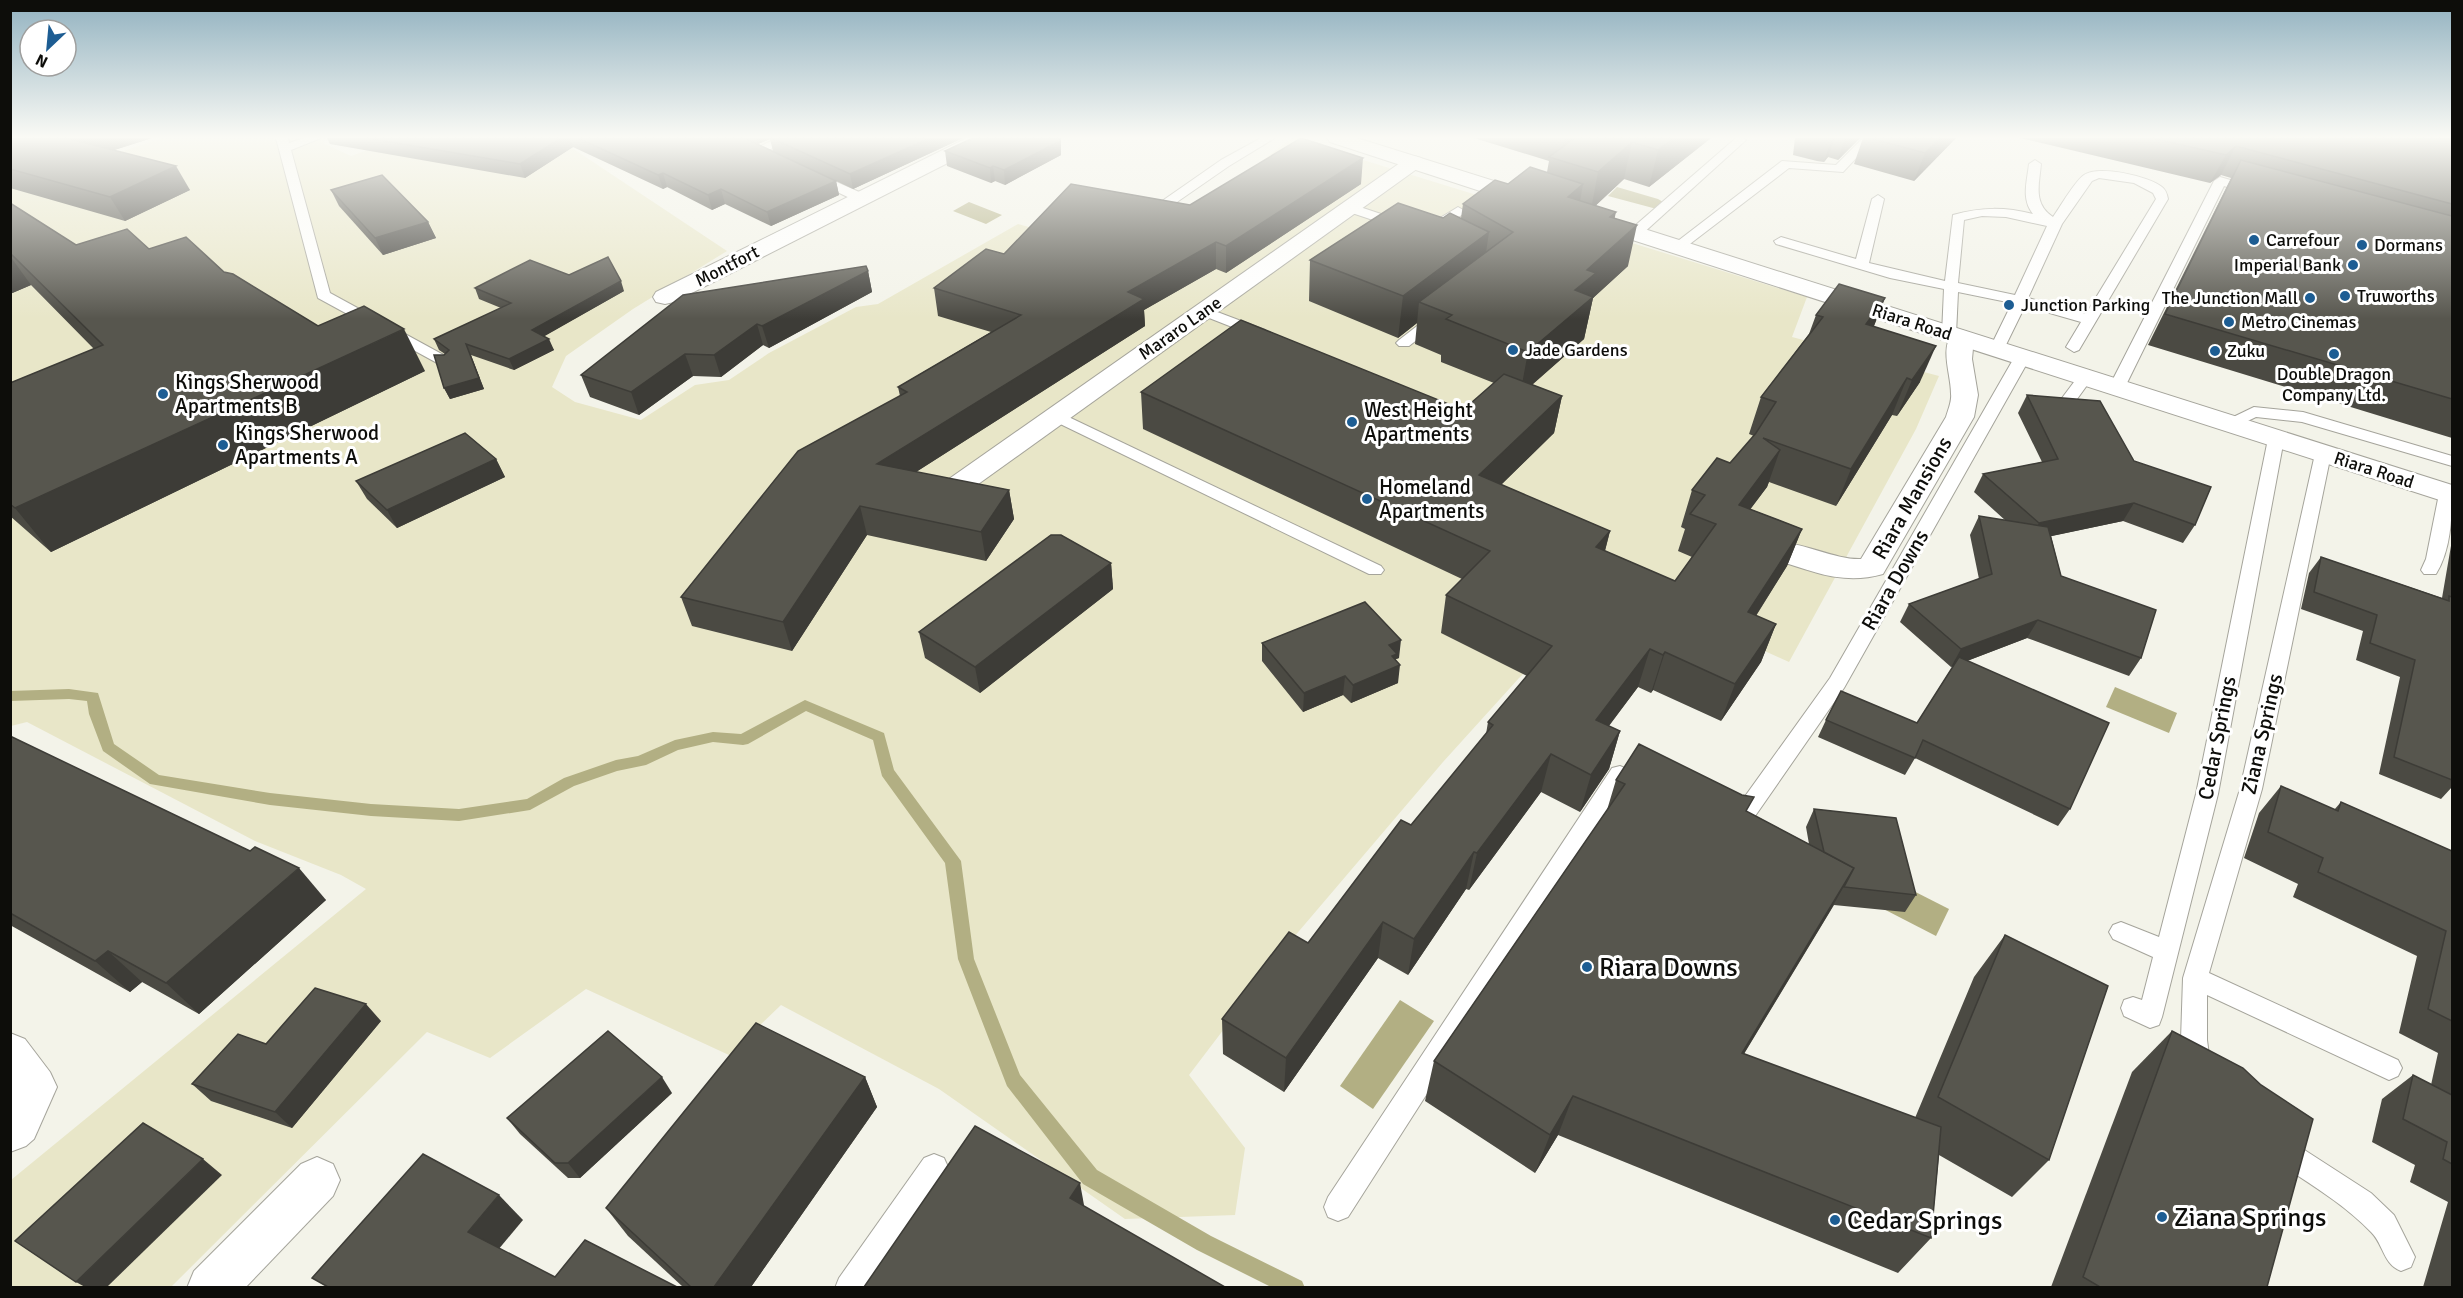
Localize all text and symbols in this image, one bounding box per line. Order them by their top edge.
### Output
north arrow [18,18,78,78]
text: N [32,49,51,72]
place label: Carrefour [2266,229,2340,251]
marker: Carrefour [2247,233,2261,247]
place label: Dormans [2374,234,2443,256]
marker: Dormans [2355,238,2369,252]
street label: Montfort [691,241,763,291]
place label: Imperial Bank [2234,254,2341,276]
marker: Imperial Bank [2346,258,2360,272]
place label: Truworths [2357,285,2435,307]
place label: The Junction Mall [2162,287,2298,309]
marker: Truworths [2338,289,2352,303]
street label: Mararo Lane [1134,291,1226,365]
marker: The Junction Mall [2303,291,2317,305]
place label: Junction Parking [2021,294,2150,316]
marker: Junction Parking [2002,298,2016,312]
street label: Riara Road [1869,299,1955,345]
place label: Metro Cinemas [2241,311,2356,333]
marker: Metro Cinemas [2222,315,2236,329]
place label: Jade Gardens [1525,339,1628,361]
place label: Zuku [2227,340,2265,362]
marker: Jade Gardens [1506,343,1520,357]
marker: Zuku [2208,344,2222,358]
marker: Double Dragon Company Ltd. [2327,347,2341,361]
place label: Double Dragon Company Ltd. [2277,363,2391,406]
place label: Kings Sherwood Apartments B [175,369,319,419]
marker: Kings Sherwood Apartments B [156,387,170,401]
place label: West Height Apartments [1364,397,1473,447]
marker: West Height Apartments [1345,415,1359,429]
place label: Kings Sherwood Apartments A [235,420,379,470]
street label: Riara Mansions [1866,432,1958,564]
marker: Kings Sherwood Apartments A [216,438,230,452]
street label: Riara Road [2331,447,2417,493]
place label: Homeland Apartments [1379,474,1484,524]
marker: Homeland Apartments [1360,492,1374,506]
street label: Riara Downs [1856,525,1934,635]
street label: Ziana Springs [2235,671,2289,797]
street label: Cedar Springs [2192,674,2242,802]
place label: Riara Downs [1599,952,1738,984]
marker: Riara Downs [1580,960,1594,974]
place label: Ziana Springs [2174,1202,2327,1234]
place label: Cedar Springs [1847,1205,2002,1237]
marker: Ziana Springs [2155,1210,2169,1224]
marker: Cedar Springs [1828,1213,1842,1227]

